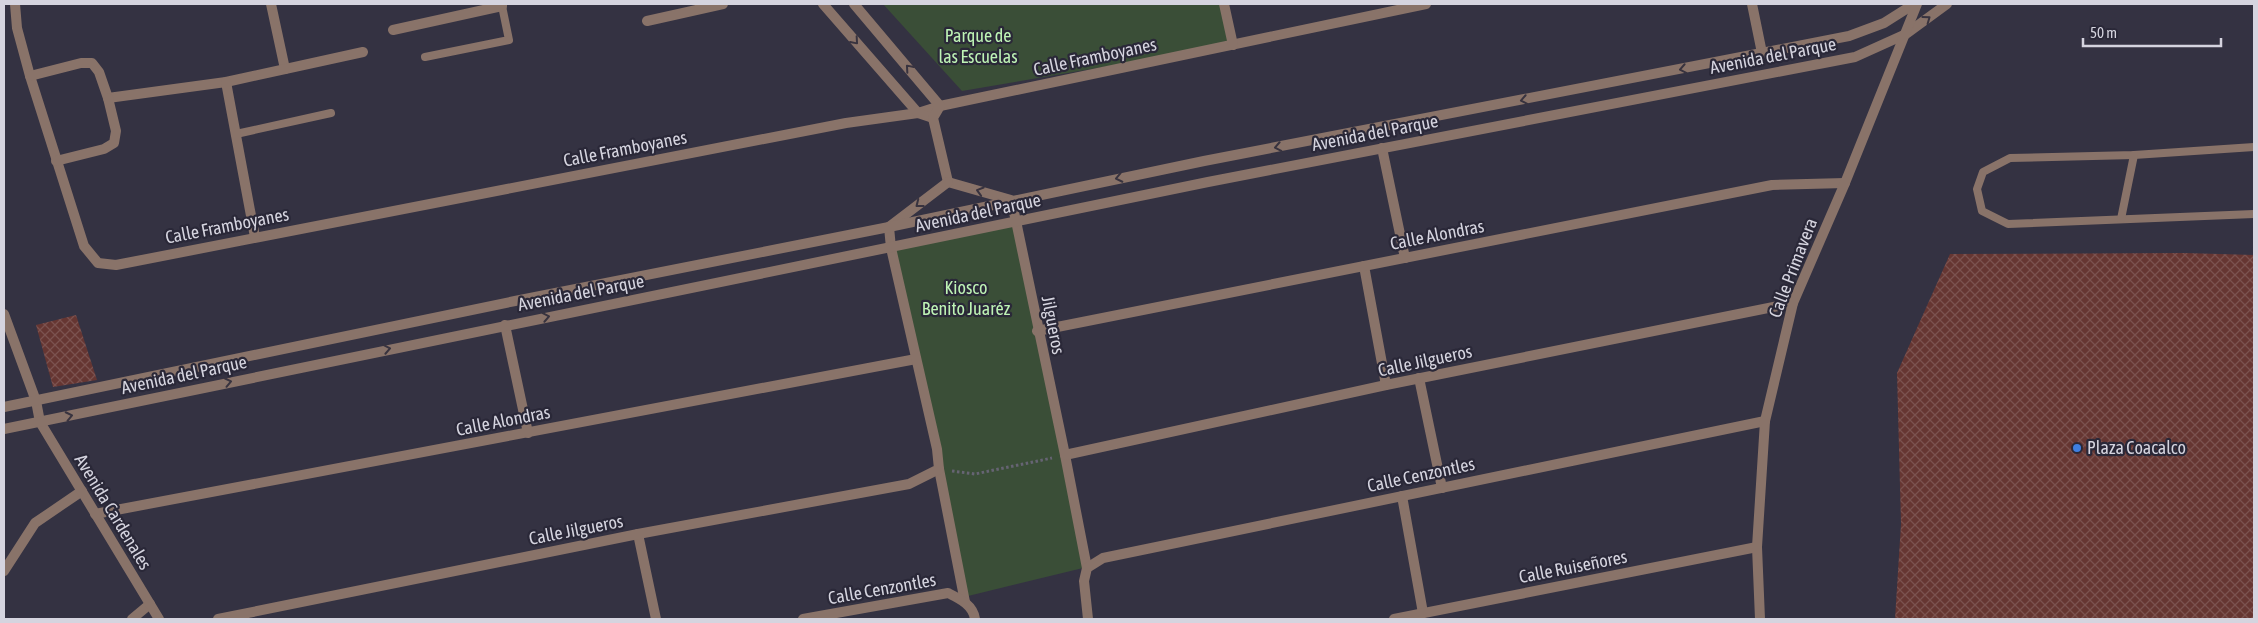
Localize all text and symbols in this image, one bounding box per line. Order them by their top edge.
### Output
scale bar [2083,15,2220,47]
one-way arrow [1921,16,1931,25]
text: 50 m [2090,24,2117,41]
park label: Parque de las Escuelas [938,25,1018,67]
street label: Calle Framboyanes [1031,33,1158,80]
street label: Avenida del Parque [1708,33,1838,78]
one-way arrow [849,35,858,44]
one-way arrow [1679,63,1688,73]
one-way arrow [906,65,915,74]
one-way arrow [1519,94,1528,104]
street label: Avenida del Parque [1310,110,1440,155]
street label: Calle Framboyanes [561,126,688,171]
one-way arrow [1274,141,1283,151]
one-way arrow [1114,173,1123,183]
one-way arrow [976,187,984,197]
street label: Avenida del Parque [913,189,1043,236]
one-way arrow [916,199,925,207]
street label: Calle Framboyanes [163,203,290,248]
street label: Calle Alondras [1388,215,1486,254]
street label: Calle Primavera [1764,215,1821,321]
street label: Avenida del Parque [516,270,646,315]
park label: Kiosco Benito Juaréz [922,277,1011,319]
street label: Jilgueros [1038,294,1069,356]
one-way arrow [542,312,550,322]
street label: Calle Jilgueros [1376,340,1474,381]
one-way arrow [382,344,391,355]
street label: Avenida del Parque [119,351,249,398]
one-way arrow [223,377,232,388]
street label: Calle Alondras [454,401,552,440]
one-way arrow [64,411,73,422]
place label: Plaza Coacalco [2087,437,2186,458]
marker: Plaza Coacalco [2071,442,2083,454]
street label: Avenida Cardenales [71,450,156,573]
street label: Calle Cenzontles [1365,453,1477,496]
street label: Calle Jilgueros [527,510,625,549]
street label: Calle Ruiseñores [1517,546,1629,587]
street label: Calle Cenzontles [826,569,938,608]

